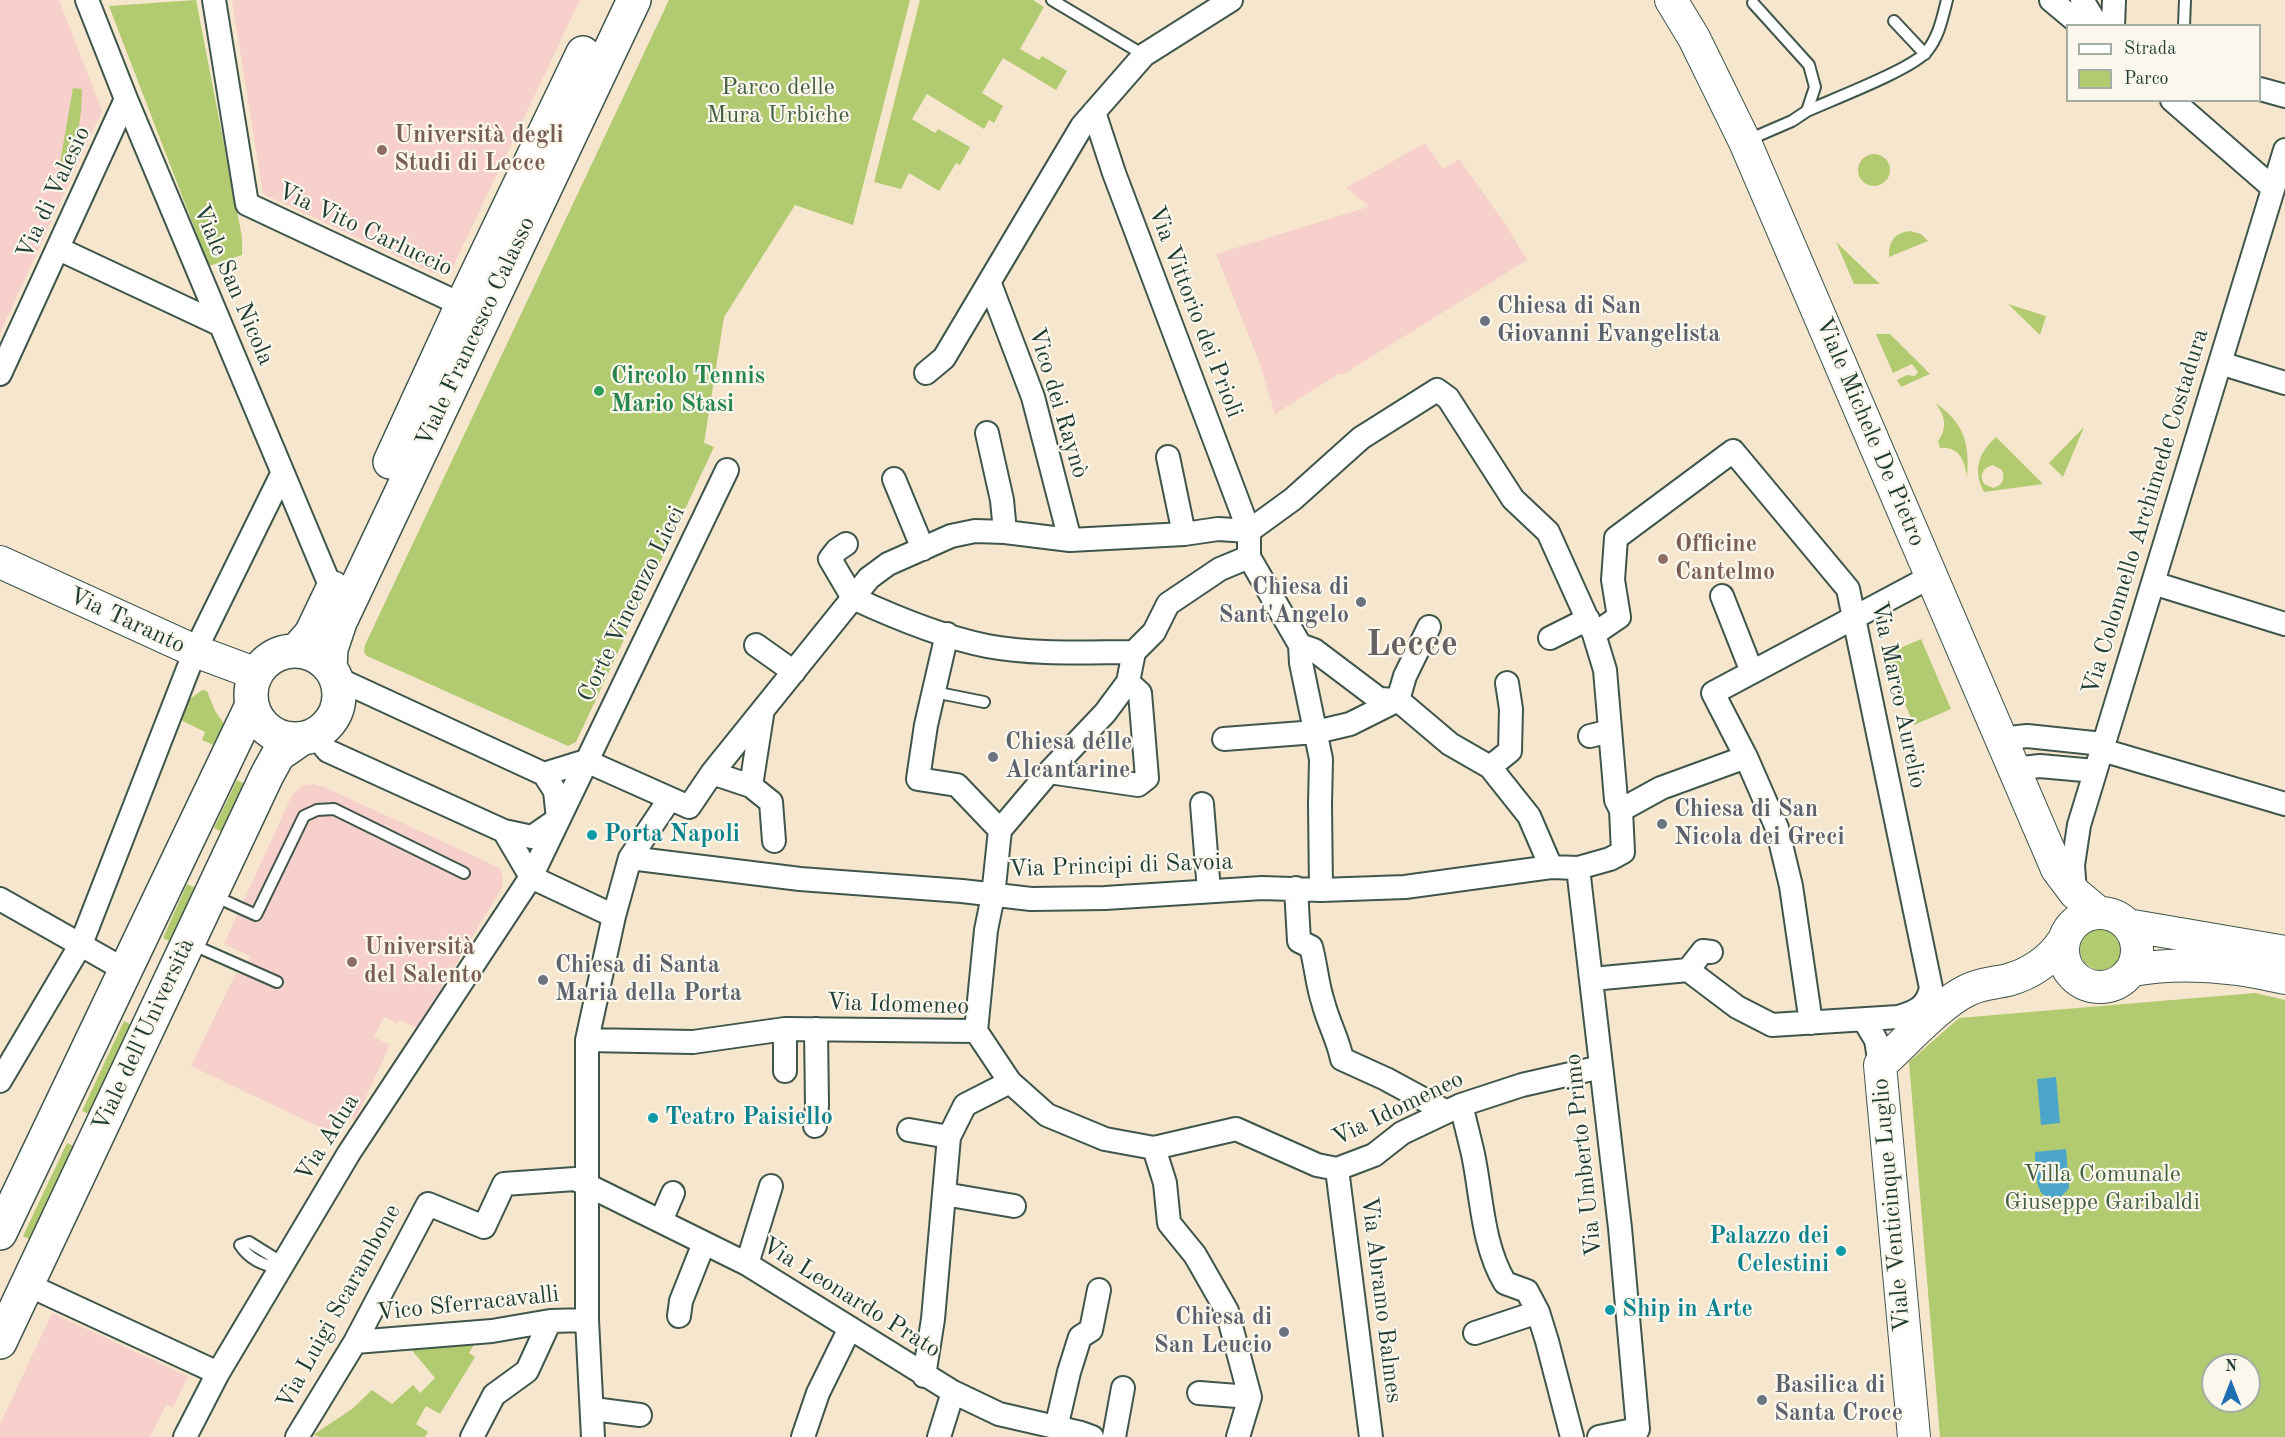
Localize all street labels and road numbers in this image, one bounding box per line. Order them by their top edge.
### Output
street label: Via di Valesio [11,122,97,264]
street label: Via Vito Carluccio [273,177,457,283]
street label: Viale San Nicola [186,200,280,370]
street label: Via Vittorio dei Prioli [1141,202,1249,422]
street label: Viale Francesco Calasso [410,212,542,452]
street label: Viale Michele De Pietro [1809,313,1931,551]
street label: Vico dei Raynò [1021,324,1095,482]
street label: Via Colonnello Archimede Costadura [2076,325,2216,699]
street label: Corte Vincenzo Licci [572,501,692,707]
street label: Via Taranto [64,581,190,661]
street label: Via Marco Aurelio [1864,599,1932,791]
street label: Via Principi di Savoia [1008,848,1234,884]
street label: Viale dell'Università [87,934,201,1136]
street label: Via Idomeneo [826,988,970,1022]
street label: Via Umberto Primo [1559,1052,1609,1258]
street label: Via Idomeneo [1328,1065,1468,1153]
street label: Viale Venticinque Luglio [1867,1077,1917,1333]
street label: Via Adua [290,1089,366,1187]
street label: Via Abramo Balmes [1354,1195,1408,1405]
street label: Via Luigi Scarambone [271,1199,407,1415]
street label: Via Leonardo Prato [756,1231,946,1365]
street label: Vico Sferracavalli [375,1280,561,1328]

